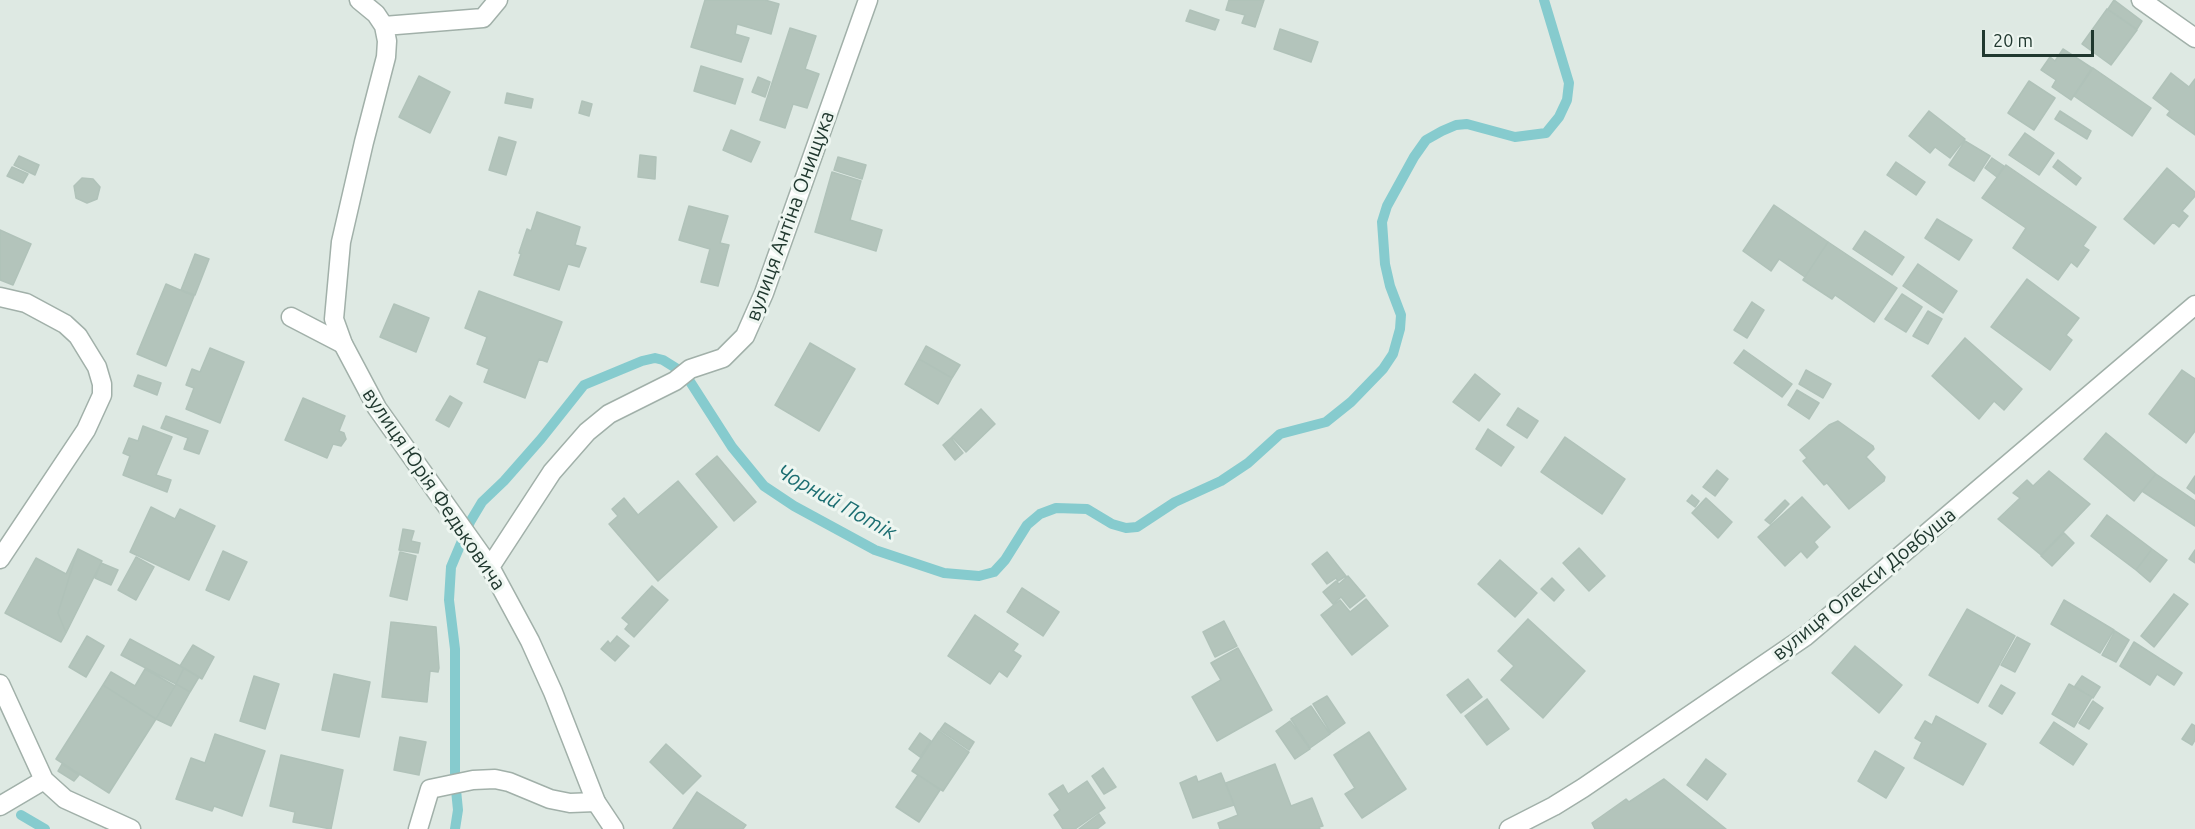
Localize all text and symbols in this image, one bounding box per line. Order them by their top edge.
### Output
scale bar [1985,18,2098,56]
text: 20 m [1993,30,2033,50]
street label: вулиця Антіна Онищука [741,108,839,324]
street label: вулиця Юрія Федьковича [357,383,511,595]
water label: Чорний Потік [773,459,901,545]
street label: вулиця Олекси Довбуша [1767,503,1961,665]

